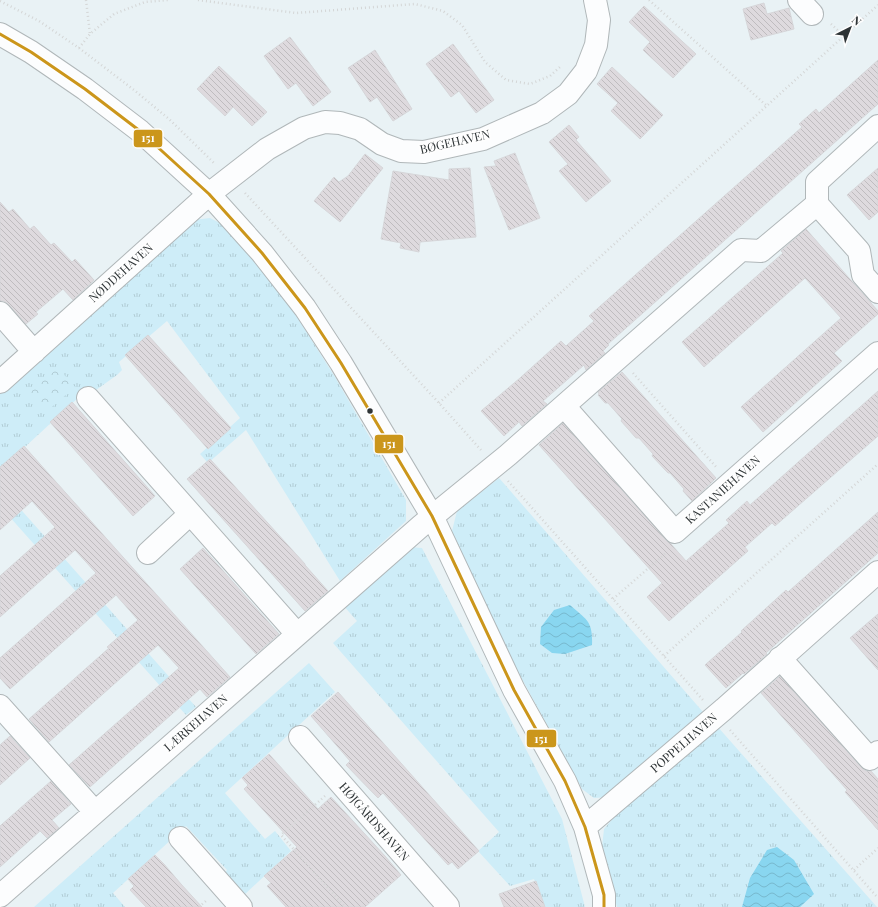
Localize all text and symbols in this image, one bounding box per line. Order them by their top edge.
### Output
north arrow [830,8,870,48]
text: N [849,12,865,28]
street label: BØGEHAVEN [418,125,492,157]
line badge: 151 [133,129,163,148]
text: 151 [141,130,155,145]
street label: NØDDEHAVEN [85,239,156,305]
unlabelled marker [365,406,375,416]
line badge: 151 [374,434,404,454]
text: 151 [382,436,396,451]
street label: KASTANIEHAVEN [682,451,764,527]
street label: LÆRKEHAVEN [160,690,231,754]
street label: POPPELHAVEN [647,708,721,776]
line badge: 151 [526,729,557,748]
text: 151 [534,731,548,746]
street label: HØJGÅRDSHAVEN [336,778,414,865]

